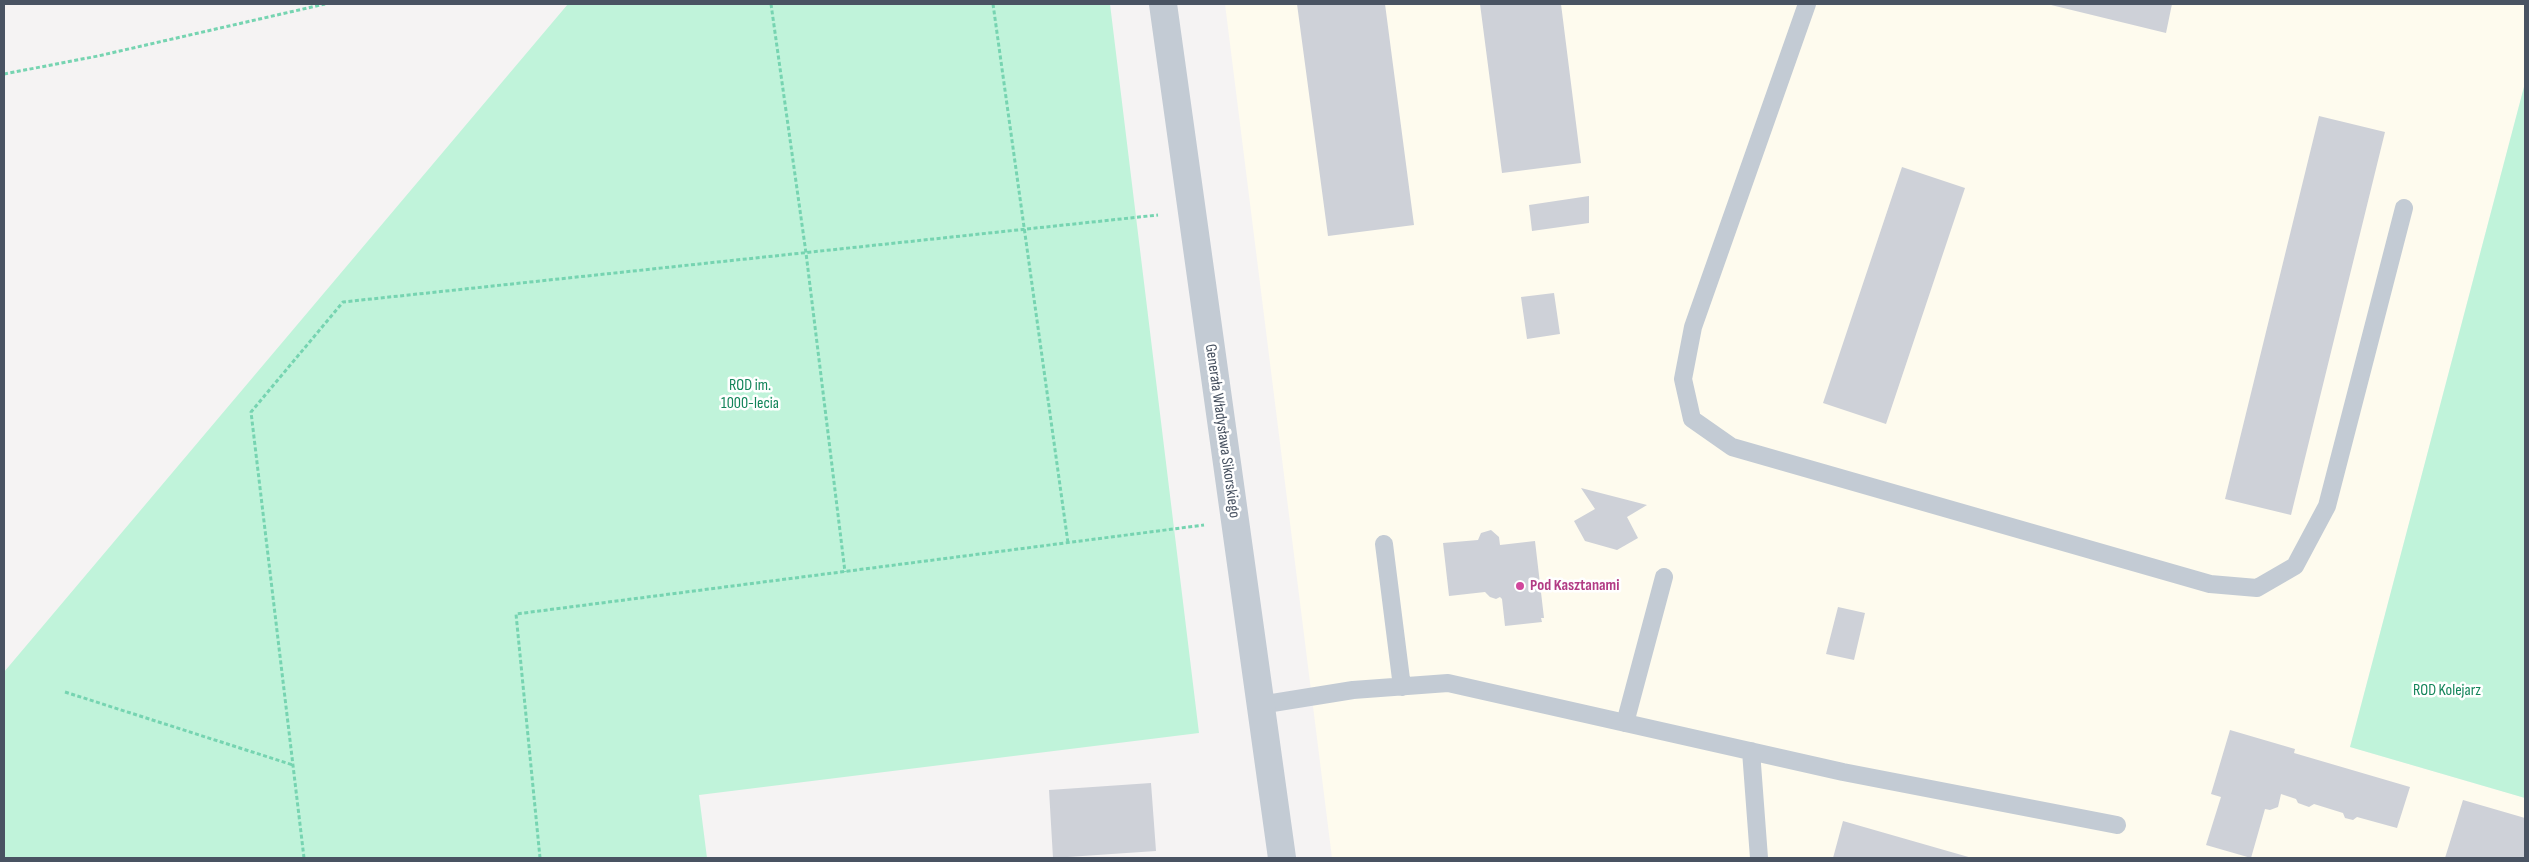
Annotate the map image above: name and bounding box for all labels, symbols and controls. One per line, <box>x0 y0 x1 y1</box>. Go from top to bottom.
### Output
street label: Generała Władysława Sikorskiego <box>1200 343 1244 519</box>
park label: ROD im. 1000-lecia <box>721 376 779 414</box>
place label: Pod Kasztanami <box>1530 576 1619 596</box>
marker: Pod Kasztanami <box>1514 580 1526 592</box>
park label: ROD Kolejarz <box>2413 681 2481 701</box>

